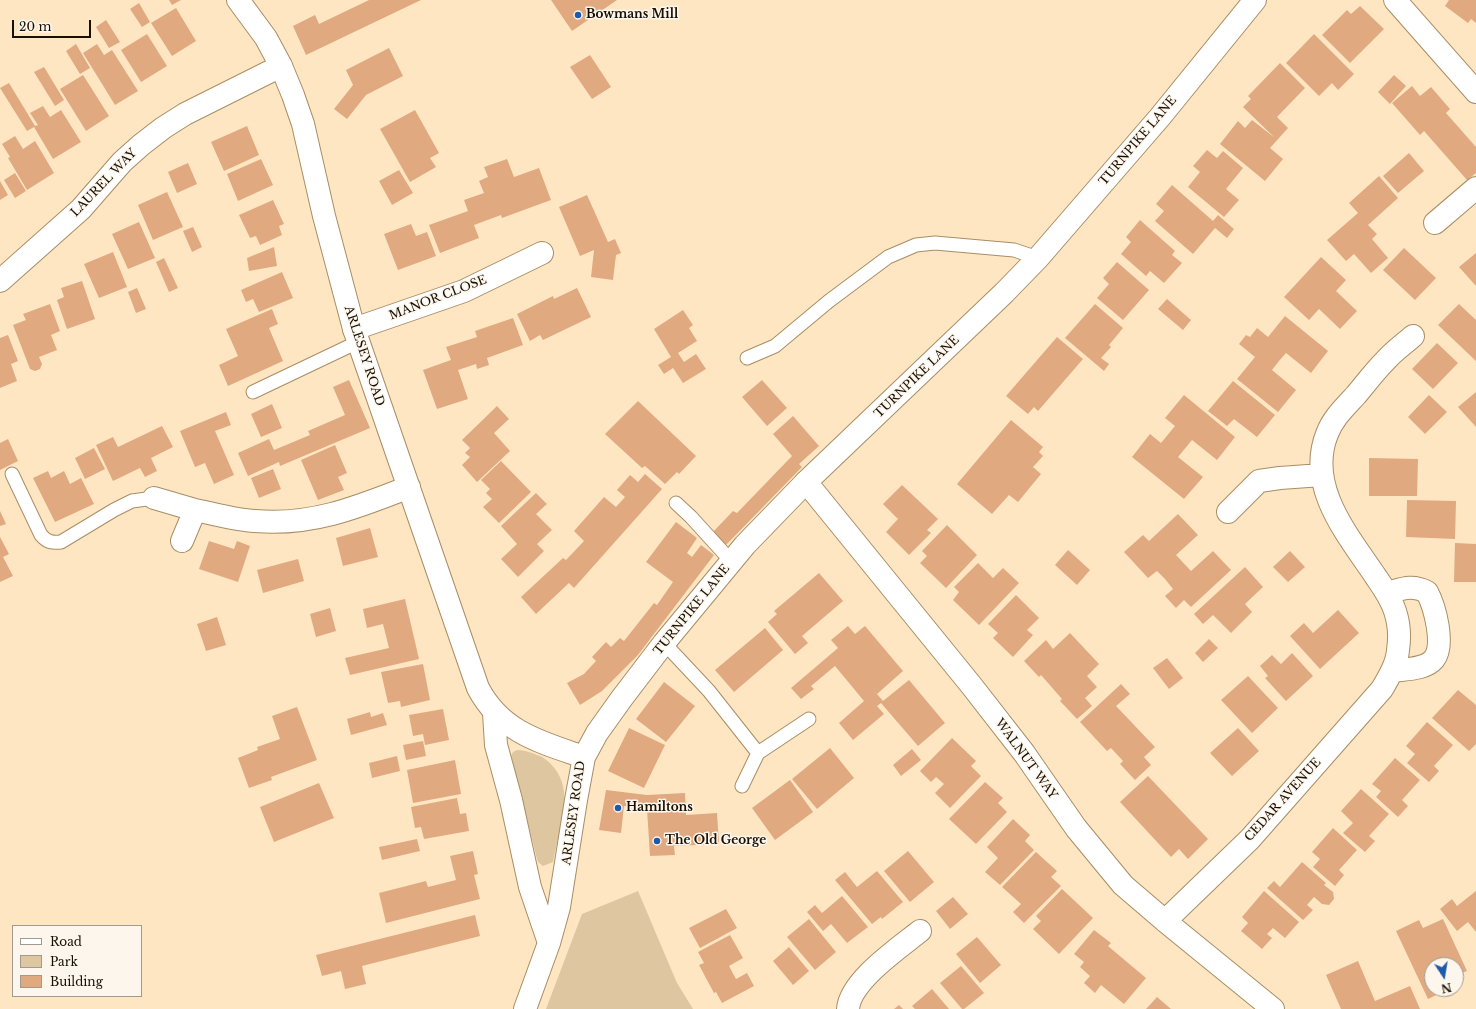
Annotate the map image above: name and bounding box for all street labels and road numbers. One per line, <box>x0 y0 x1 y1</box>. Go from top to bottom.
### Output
street label: TURNPIKE LANE <box>1096 93 1180 189</box>
street label: LAUREL WAY <box>68 146 140 220</box>
street label: MANOR CLOSE <box>387 273 489 323</box>
street label: ARLESEY ROAD <box>341 304 387 408</box>
street label: TURNPIKE LANE <box>872 333 962 421</box>
street label: TURNPIKE LANE <box>651 562 733 658</box>
street label: WALNUT WAY <box>992 716 1060 802</box>
street label: CEDAR AVENUE <box>1242 755 1324 845</box>
street label: ARLESEY ROAD <box>560 760 588 866</box>

